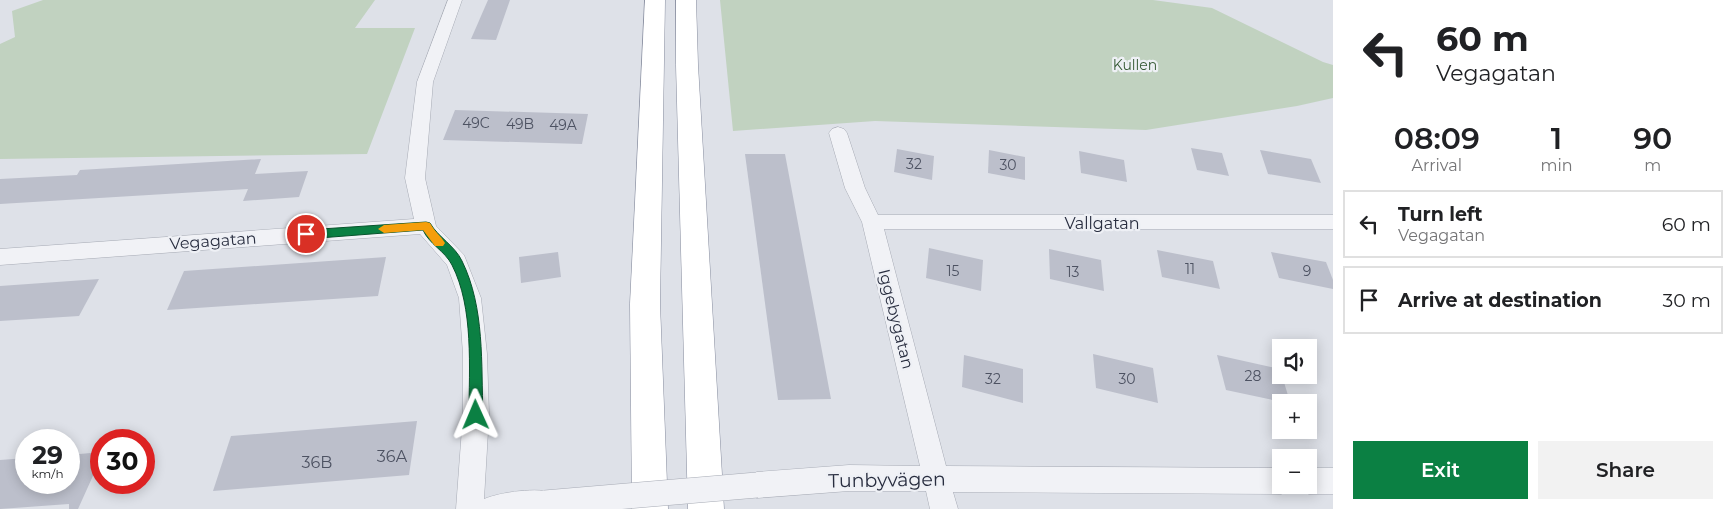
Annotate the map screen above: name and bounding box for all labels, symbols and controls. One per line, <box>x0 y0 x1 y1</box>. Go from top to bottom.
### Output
text: 60 m <box>1436 17 1529 60</box>
icon: left <box>1353 20 1418 85</box>
park label: Kullen <box>1113 56 1157 74</box>
text: Vegagatan <box>1436 60 1556 87</box>
house number: 49C <box>462 114 490 132</box>
house number: 49B <box>506 115 534 133</box>
house number: 49A <box>549 116 578 134</box>
text: 08:09 <box>1394 120 1480 157</box>
text: 1 <box>1551 120 1562 157</box>
text: 90 <box>1633 120 1672 157</box>
house number: 32 <box>906 155 922 173</box>
house number: 30 <box>999 156 1017 174</box>
text: Arrival <box>1412 156 1462 175</box>
text: min <box>1540 156 1573 175</box>
text: m <box>1644 156 1661 175</box>
text: Turn left <box>1398 203 1483 226</box>
icon: left <box>1355 210 1383 238</box>
pin <box>285 213 327 255</box>
text: 60 m <box>1662 213 1711 236</box>
street label: Vallgatan <box>1064 214 1140 233</box>
icon: arrive <box>292 220 320 248</box>
text: Vegagatan <box>1398 226 1485 245</box>
street label: Vegagatan <box>169 228 257 254</box>
house number: 11 <box>1185 260 1195 278</box>
house number: 15 <box>947 262 960 280</box>
house number: 9 <box>1303 262 1311 280</box>
house number: 13 <box>1067 263 1080 281</box>
street label: Iggebygatan <box>874 267 918 371</box>
icon: arrive <box>1355 286 1383 314</box>
text: Arrive at destination <box>1398 289 1602 312</box>
text: 30 m <box>1663 289 1711 312</box>
map controls <box>1272 339 1317 494</box>
button: sound <box>1272 339 1317 384</box>
house number: 28 <box>1245 367 1262 385</box>
house number: 32 <box>985 370 1001 388</box>
house number: 30 <box>1118 370 1136 388</box>
position arrow <box>449 388 501 440</box>
button: + <box>1272 394 1317 439</box>
speed limit sign: 30 <box>90 429 155 494</box>
text: 29 <box>32 440 63 470</box>
button: Exit <box>1353 441 1528 499</box>
button: Share <box>1538 441 1713 499</box>
house number: 36A <box>377 447 408 466</box>
button: − <box>1272 449 1317 494</box>
house number: 36B <box>302 453 332 472</box>
text: km/h <box>31 466 64 481</box>
street label: Tunbyvägen <box>828 467 946 493</box>

